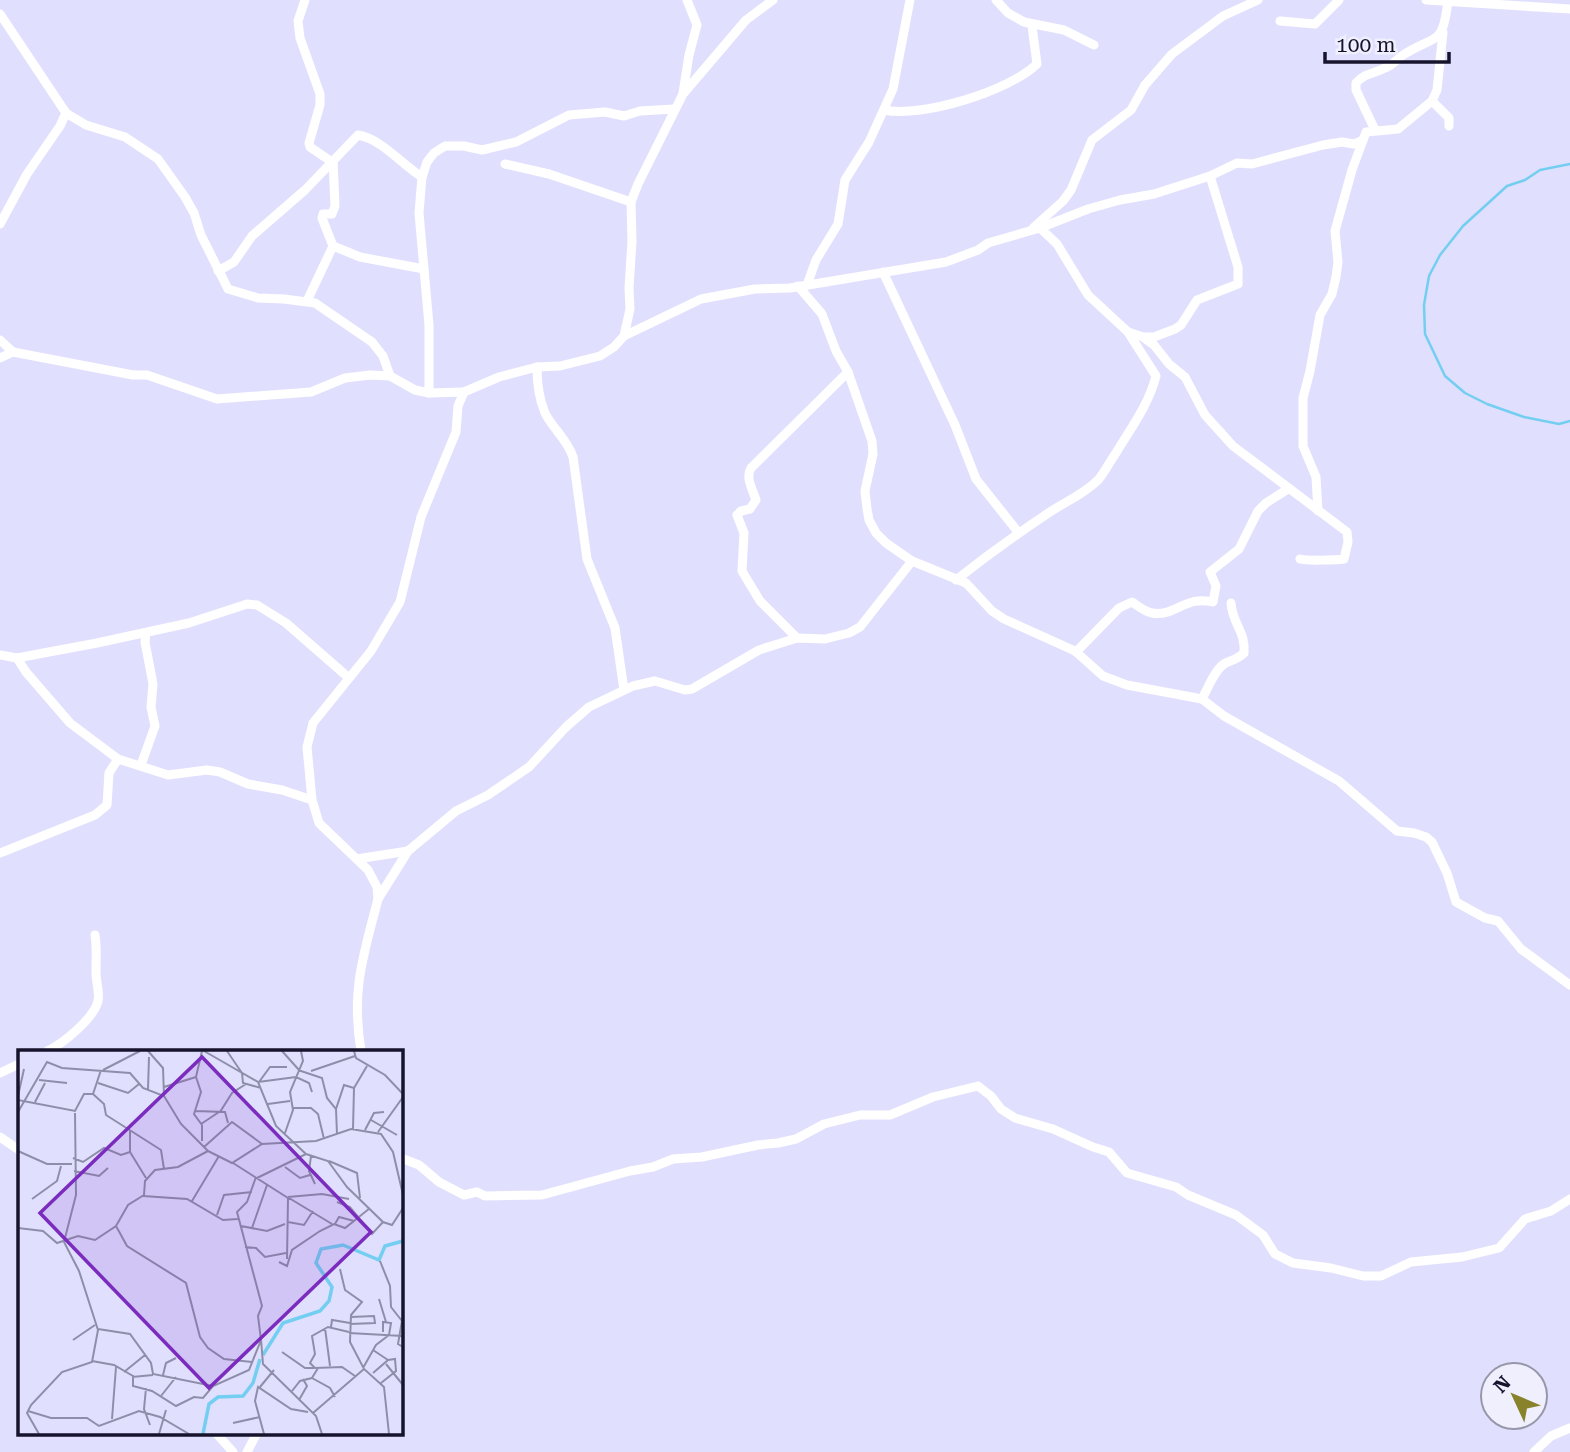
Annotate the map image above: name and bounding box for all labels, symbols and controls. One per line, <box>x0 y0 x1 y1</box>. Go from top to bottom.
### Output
scale bar <box>1325 21 1449 65</box>
text: 100 m <box>1336 33 1396 57</box>
inset map <box>18 1050 402 1434</box>
north arrow <box>1479 1361 1549 1431</box>
text: N <box>1489 1371 1516 1398</box>

